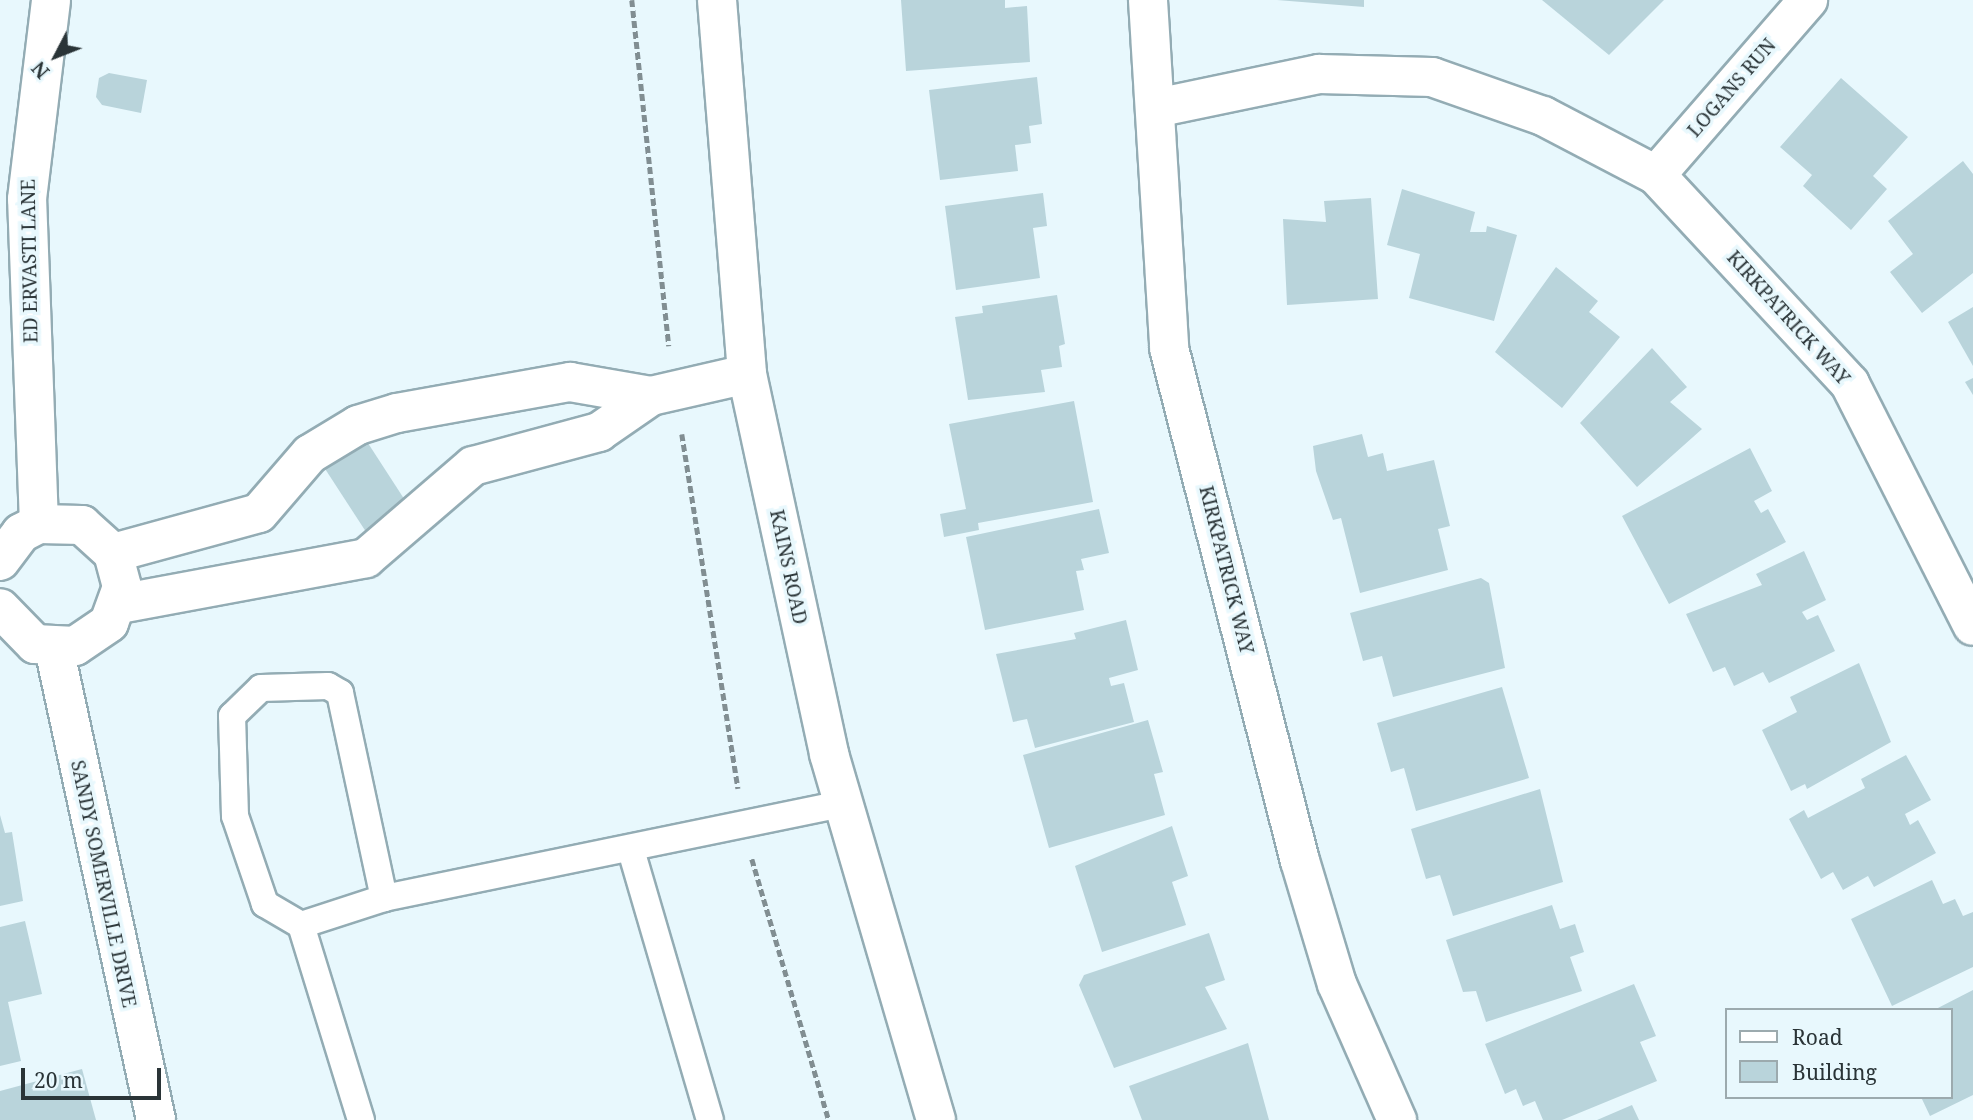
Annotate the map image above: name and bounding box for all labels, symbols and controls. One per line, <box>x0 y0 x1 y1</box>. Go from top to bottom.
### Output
north arrow <box>21 21 91 91</box>
street label: LOGANS RUN <box>1683 34 1781 142</box>
text: N <box>26 56 55 84</box>
street label: ED ERVASTI LANE <box>17 179 43 343</box>
street label: KIRKPATRICK WAY <box>1722 246 1854 390</box>
street label: KIRKPATRICK WAY <box>1194 484 1258 656</box>
street label: KAINS ROAD <box>765 508 811 626</box>
street label: SANDY SOMERVILLE DRIVE <box>66 758 140 1010</box>
legend <box>1724 1008 1952 1099</box>
text: Road <box>1792 1023 1843 1051</box>
scale bar <box>24 1054 164 1098</box>
text: Building <box>1792 1058 1877 1086</box>
text: 20 m <box>34 1066 83 1094</box>

